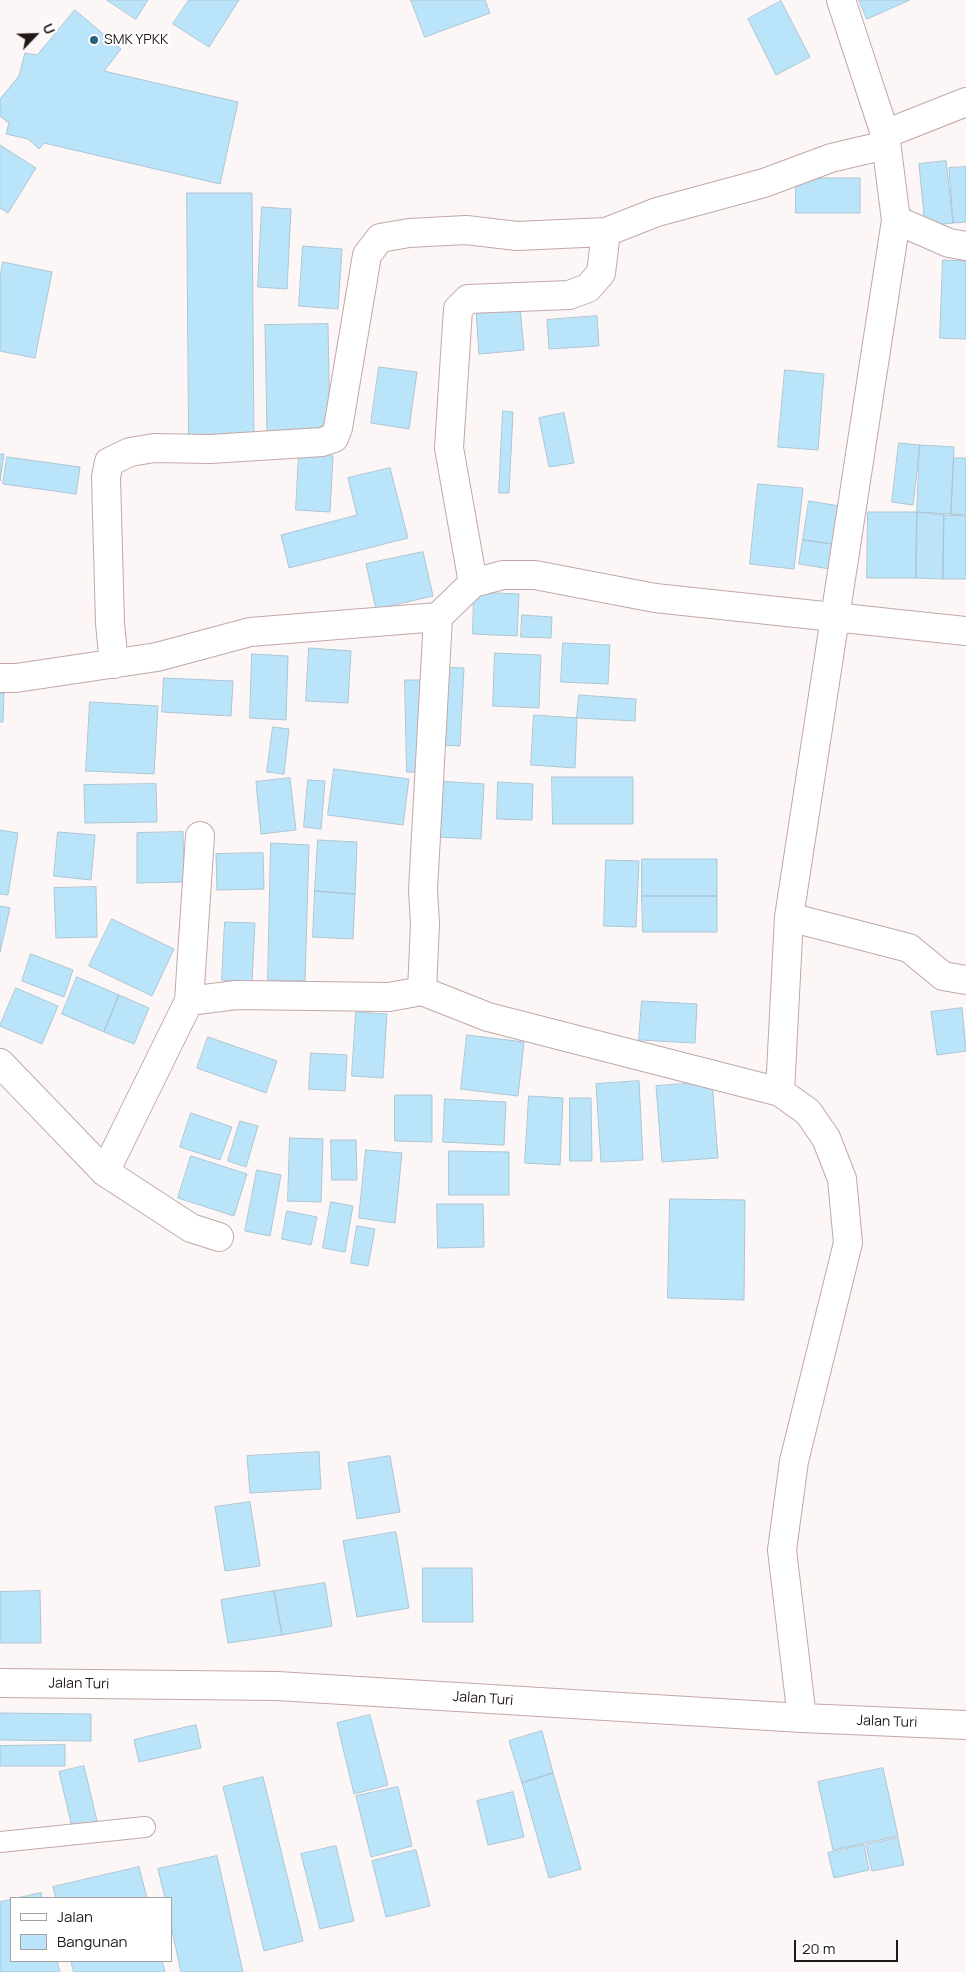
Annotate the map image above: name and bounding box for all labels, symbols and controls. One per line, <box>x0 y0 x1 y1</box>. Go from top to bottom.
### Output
north arrow <box>10 10 60 60</box>
text: U <box>38 20 60 37</box>
place label: SMK YPKK <box>104 32 168 48</box>
marker: SMK YPKK <box>88 34 100 46</box>
street label: Jalan Turi <box>49 1675 109 1693</box>
street label: Jalan Turi <box>452 1689 514 1709</box>
street label: Jalan Turi <box>856 1713 918 1731</box>
legend <box>10 1897 172 1962</box>
text: Jalan <box>57 1906 93 1927</box>
scale bar <box>796 1930 900 1962</box>
text: Bangunan <box>57 1931 127 1952</box>
text: 20 m <box>802 1938 835 1959</box>

